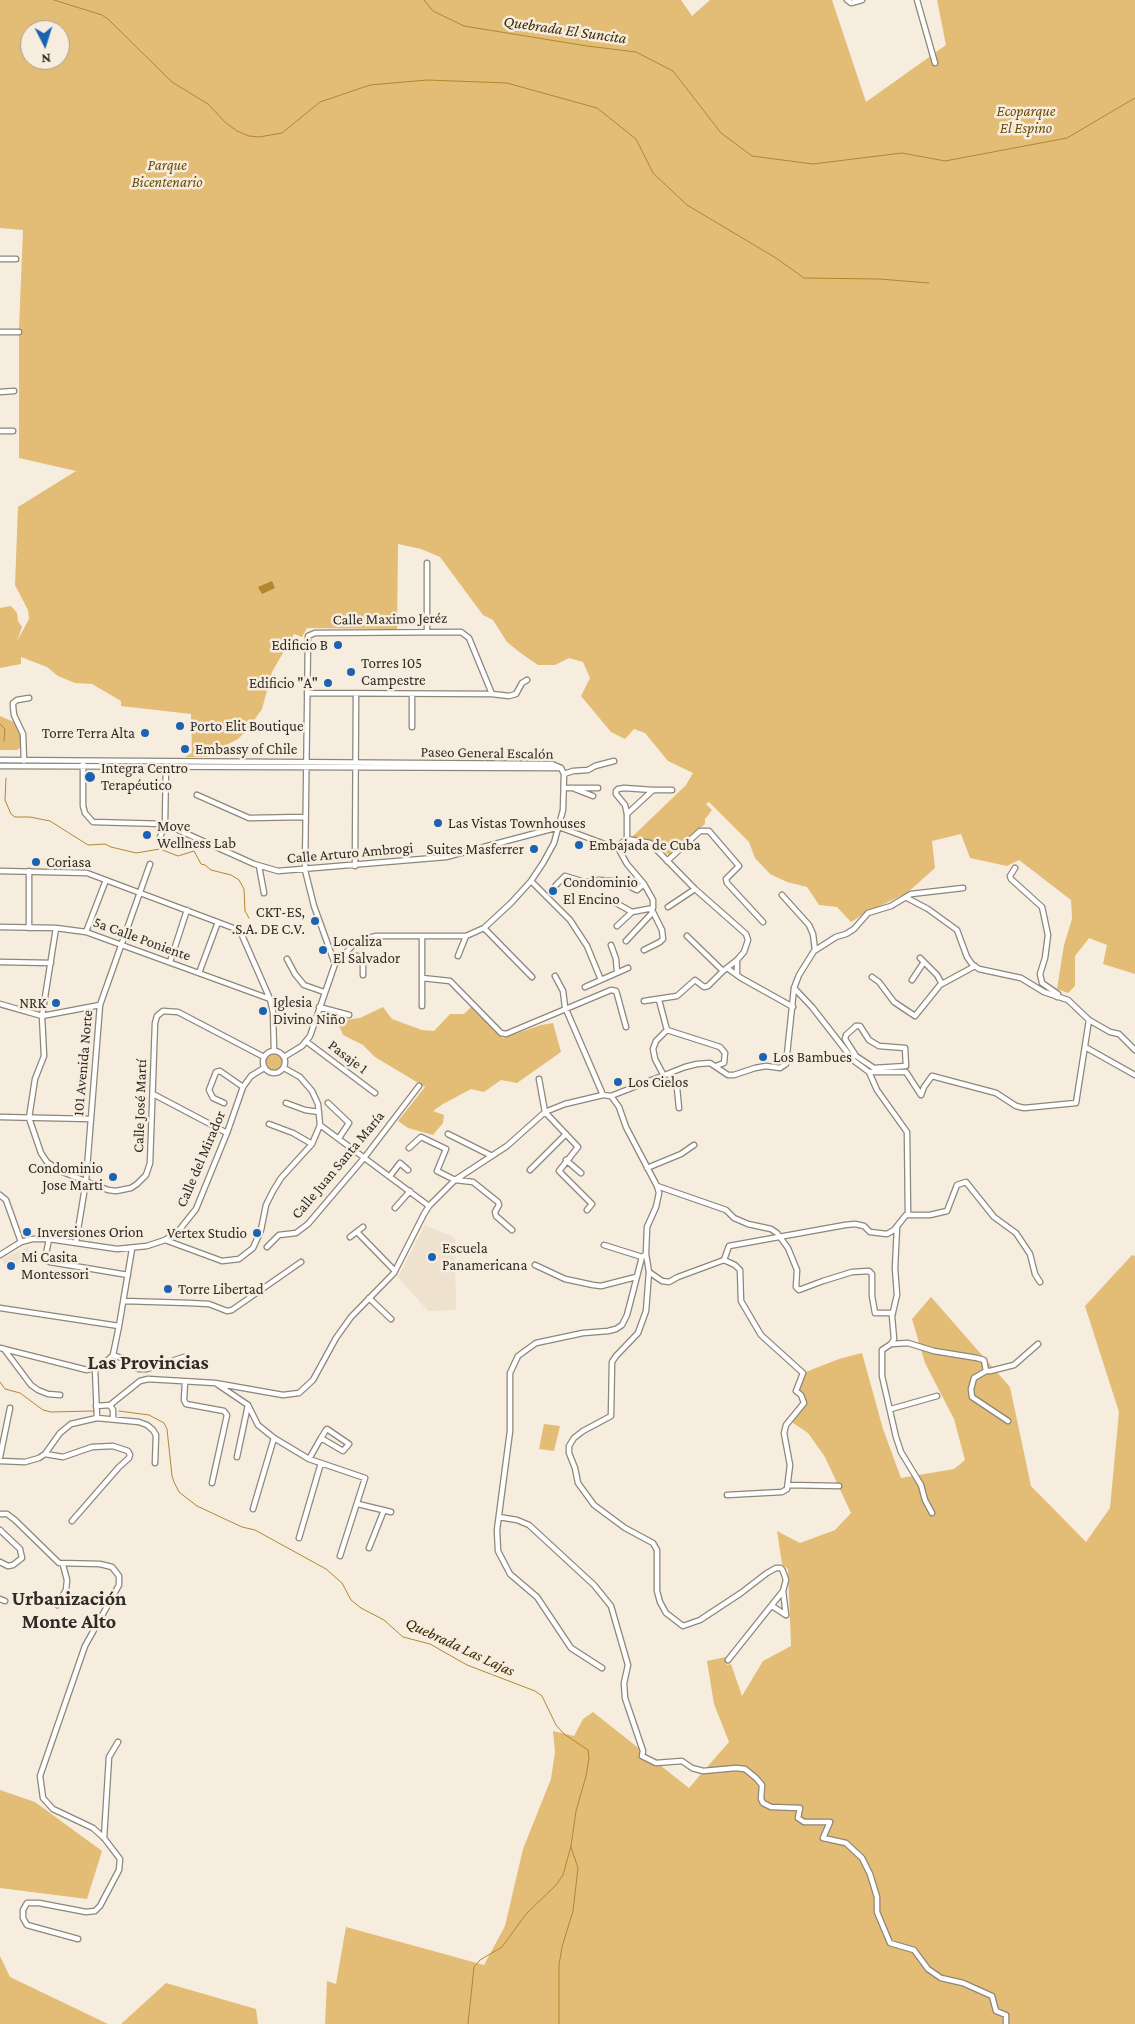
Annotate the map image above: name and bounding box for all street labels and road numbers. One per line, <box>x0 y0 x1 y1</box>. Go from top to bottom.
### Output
street label: Calle Maximo Jeréz <box>333 609 447 629</box>
street label: Paseo General Escalón <box>420 743 554 763</box>
street label: Calle Arturo Ambrogi <box>286 839 414 867</box>
street label: 5a Calle Poniente <box>91 913 193 965</box>
street label: 101 Avenida Norte <box>69 1009 97 1117</box>
street label: Pasaje 1 <box>325 1036 371 1078</box>
street label: Calle José Martí <box>129 1059 151 1153</box>
street label: Calle Juan Santa María <box>288 1107 388 1223</box>
street label: Calle del Mirador <box>173 1108 229 1210</box>

